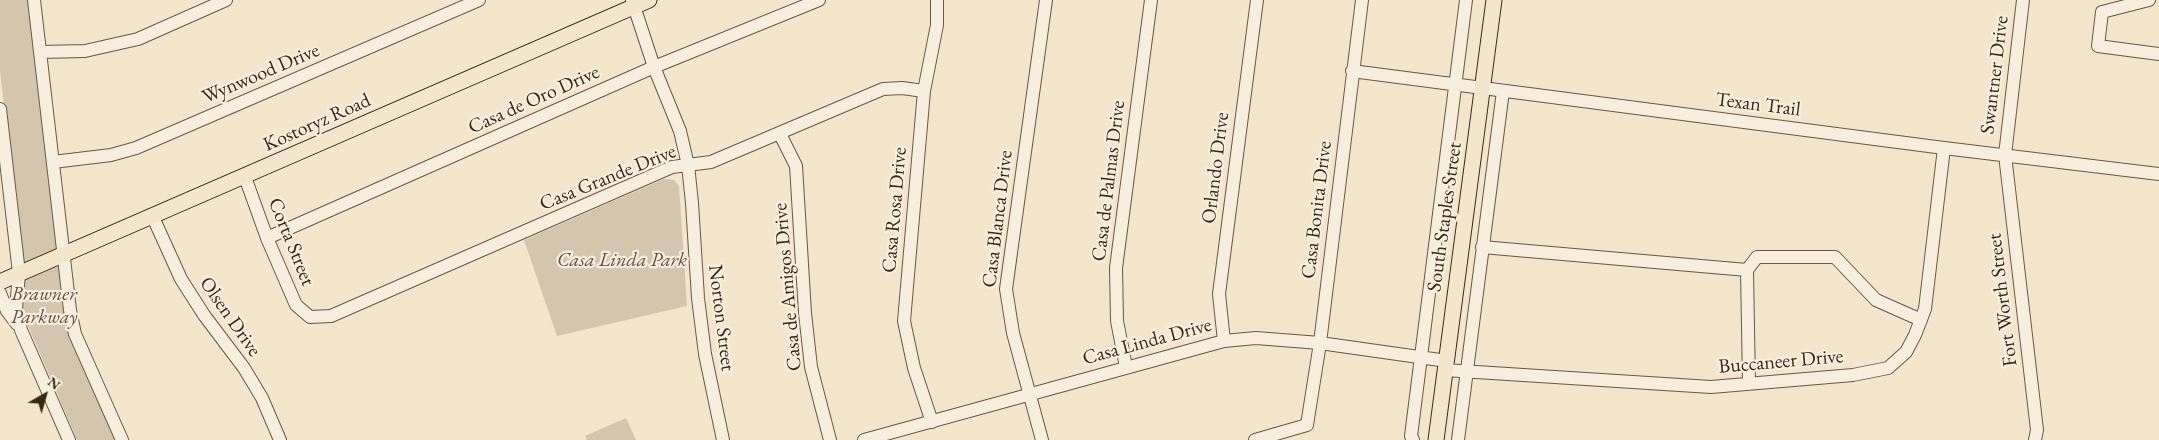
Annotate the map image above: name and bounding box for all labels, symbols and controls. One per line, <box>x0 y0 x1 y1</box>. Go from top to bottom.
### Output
street label: Swantner Drive <box>1976 14 2014 136</box>
street label: Wynwood Drive <box>199 39 323 109</box>
street label: Casa de Oro Drive <box>465 60 603 140</box>
street label: Texan Trail <box>1714 88 1802 122</box>
street label: Kostoryz Road <box>260 89 374 157</box>
street label: Casa de Palmas Drive <box>1087 99 1131 263</box>
street label: Orlando Drive <box>1197 111 1235 225</box>
street label: Casa Grande Drive <box>536 140 680 216</box>
street label: Casa Bonita Drive <box>1297 140 1337 280</box>
street label: South Staples Street <box>1423 141 1467 293</box>
street label: Casa Rosa Drive <box>878 146 912 274</box>
street label: Casa Blanca Drive <box>978 149 1018 289</box>
street label: Corta Street <box>262 194 320 290</box>
street label: Casa de Amigos Drive <box>769 202 807 372</box>
street label: Fort Worth Street <box>1983 232 2023 368</box>
park label: Casa Linda Park <box>557 249 687 273</box>
street label: Norton Street <box>703 263 739 373</box>
street label: Olsen Drive <box>194 273 266 361</box>
park label: Brawner Parkway <box>11 283 77 330</box>
street label: Casa Linda Drive <box>1080 313 1214 371</box>
street label: Buccaneer Drive <box>1718 345 1844 379</box>
north arrow <box>20 370 70 420</box>
text: N <box>44 373 64 394</box>

